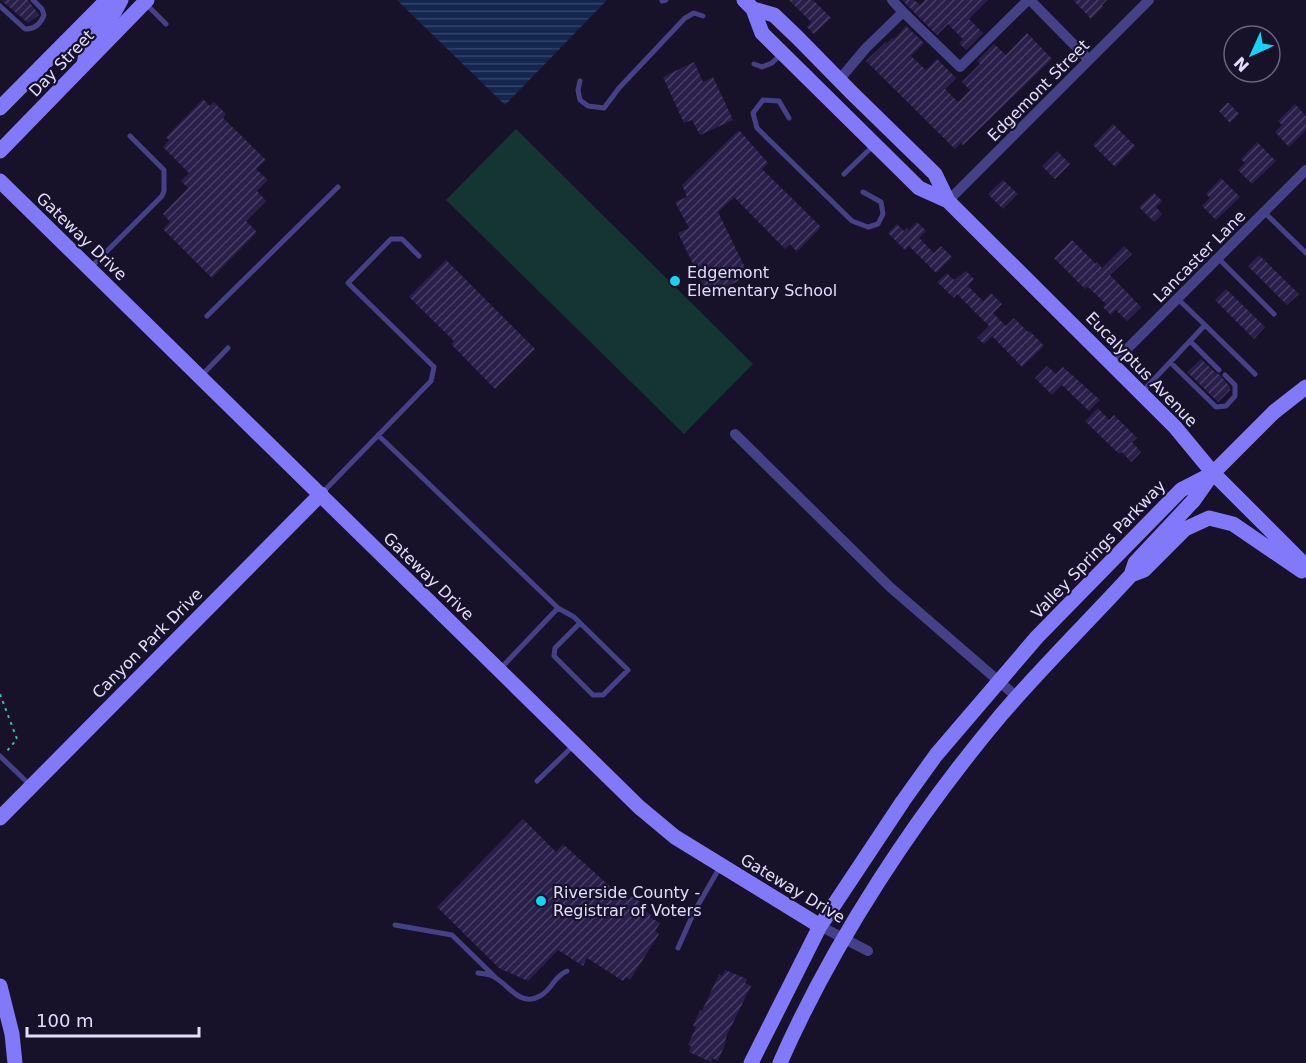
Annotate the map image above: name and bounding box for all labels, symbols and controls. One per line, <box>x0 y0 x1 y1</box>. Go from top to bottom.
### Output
north arrow <box>1222 24 1282 84</box>
street label: Day Street <box>25 26 98 101</box>
street label: Edgemont Street <box>984 36 1093 145</box>
text: N <box>1230 53 1253 76</box>
street label: Gateway Drive <box>32 188 131 284</box>
street label: Lancaster Lane <box>1149 206 1249 306</box>
place label: Edgemont Elementary School <box>687 263 837 300</box>
marker: Edgemont Elementary School <box>668 274 682 288</box>
street label: Eucalyptus Avenue <box>1082 308 1201 431</box>
street label: Valley Springs Parkway <box>1027 476 1169 622</box>
street label: Gateway Drive <box>379 528 478 624</box>
street label: Canyon Park Drive <box>88 584 206 702</box>
street label: Gateway Drive <box>737 850 848 927</box>
place label: Riverside County - Registrar of Voters <box>553 883 702 920</box>
marker: Riverside County - Registrar of Voters <box>534 894 548 908</box>
scale bar <box>27 1000 200 1038</box>
text: 100 m <box>36 1010 94 1031</box>

